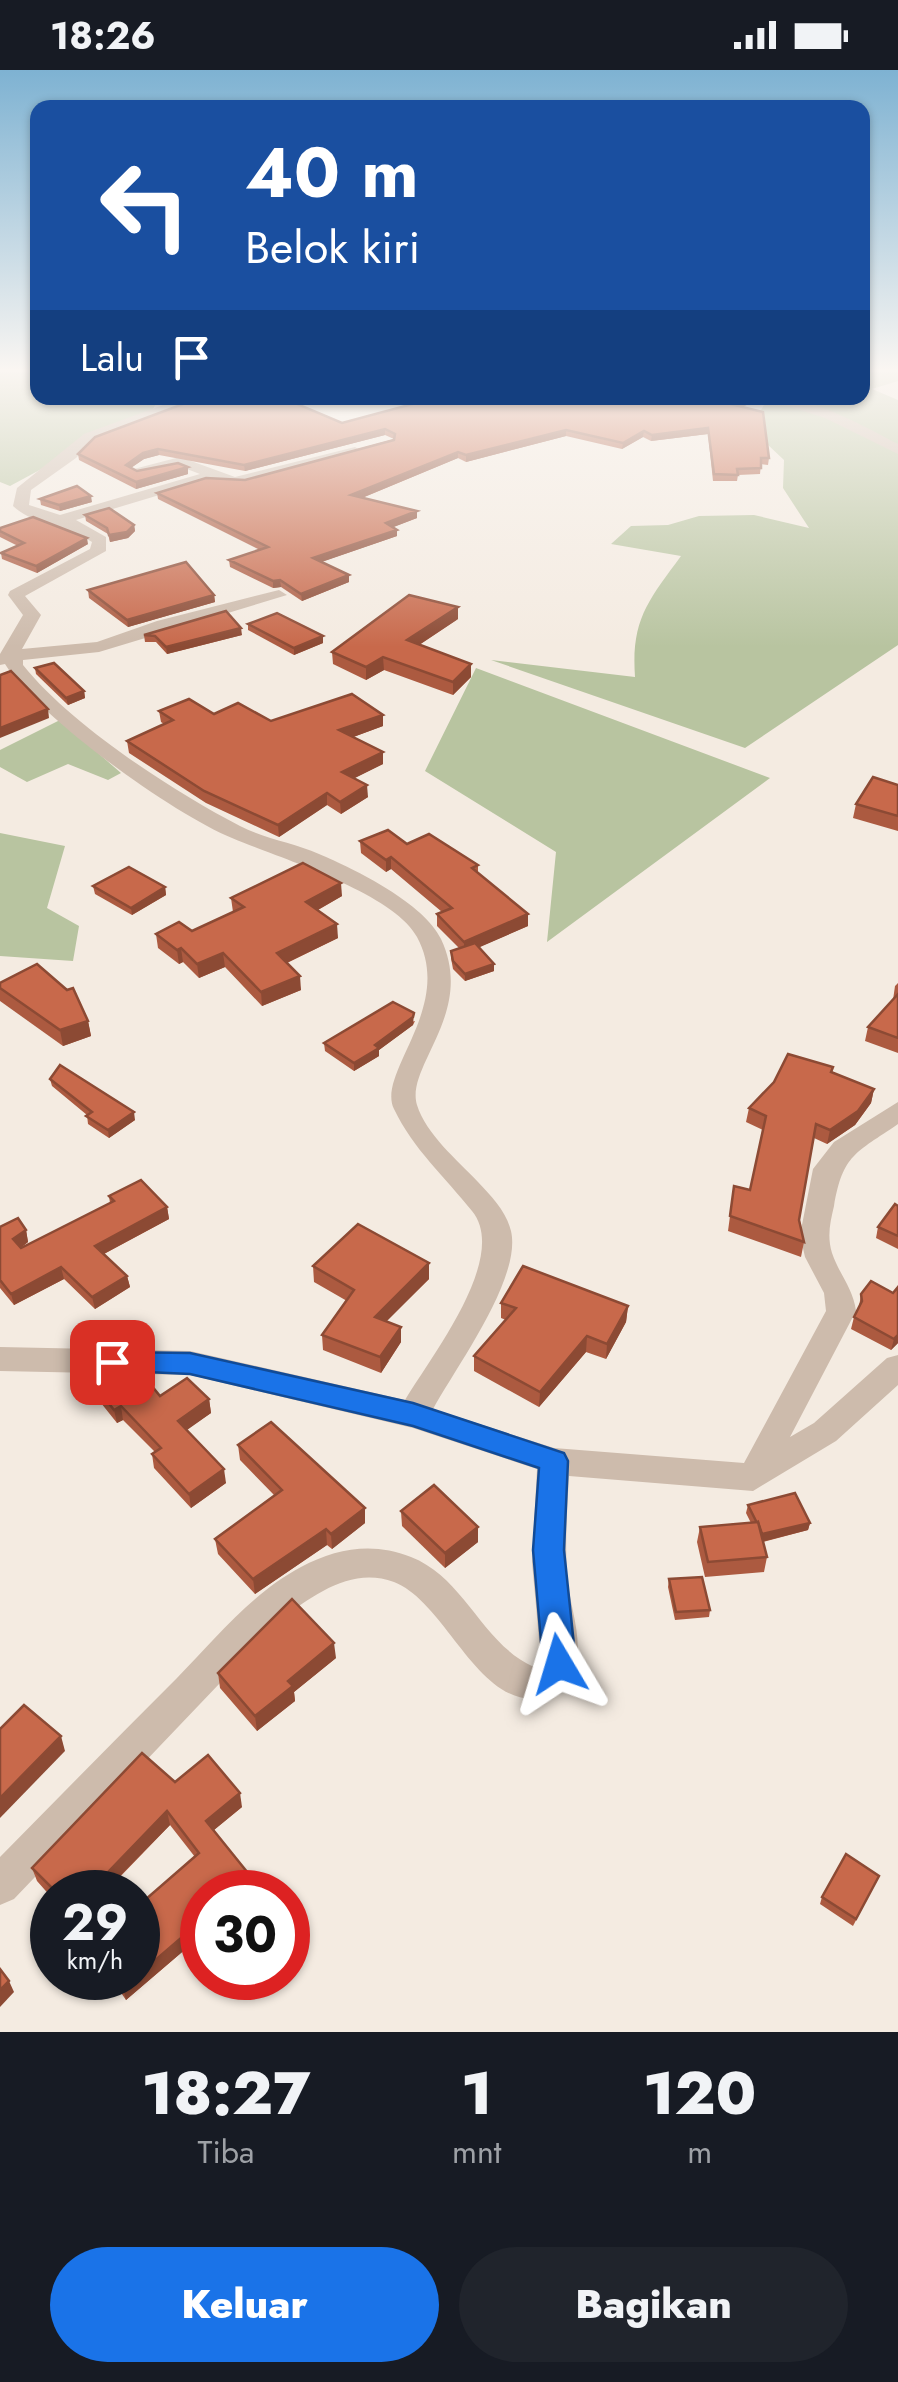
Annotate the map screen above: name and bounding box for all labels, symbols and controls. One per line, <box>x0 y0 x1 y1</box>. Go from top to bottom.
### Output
text: 18:26 <box>50 8 156 63</box>
text: 40 m <box>245 122 419 223</box>
icon: left <box>80 140 210 270</box>
text: Belok kiri <box>245 215 420 280</box>
text: Lalu <box>80 330 144 385</box>
icon: arrive <box>164 330 219 385</box>
pin <box>70 1320 155 1405</box>
icon: arrive <box>85 1335 140 1390</box>
position arrow <box>507 1612 611 1716</box>
speed limit sign: 30 <box>180 1870 310 2000</box>
text: 29 <box>62 1886 128 1959</box>
text: km/h <box>67 1942 123 1978</box>
text: 18:27 <box>142 2050 310 2137</box>
text: 1 <box>461 2050 493 2137</box>
text: 120 <box>643 2050 756 2137</box>
text: Tiba <box>198 2129 254 2175</box>
text: mnt <box>452 2129 501 2175</box>
text: m <box>687 2129 712 2175</box>
button: Keluar <box>50 2247 439 2362</box>
button: Bagikan <box>459 2247 848 2362</box>

